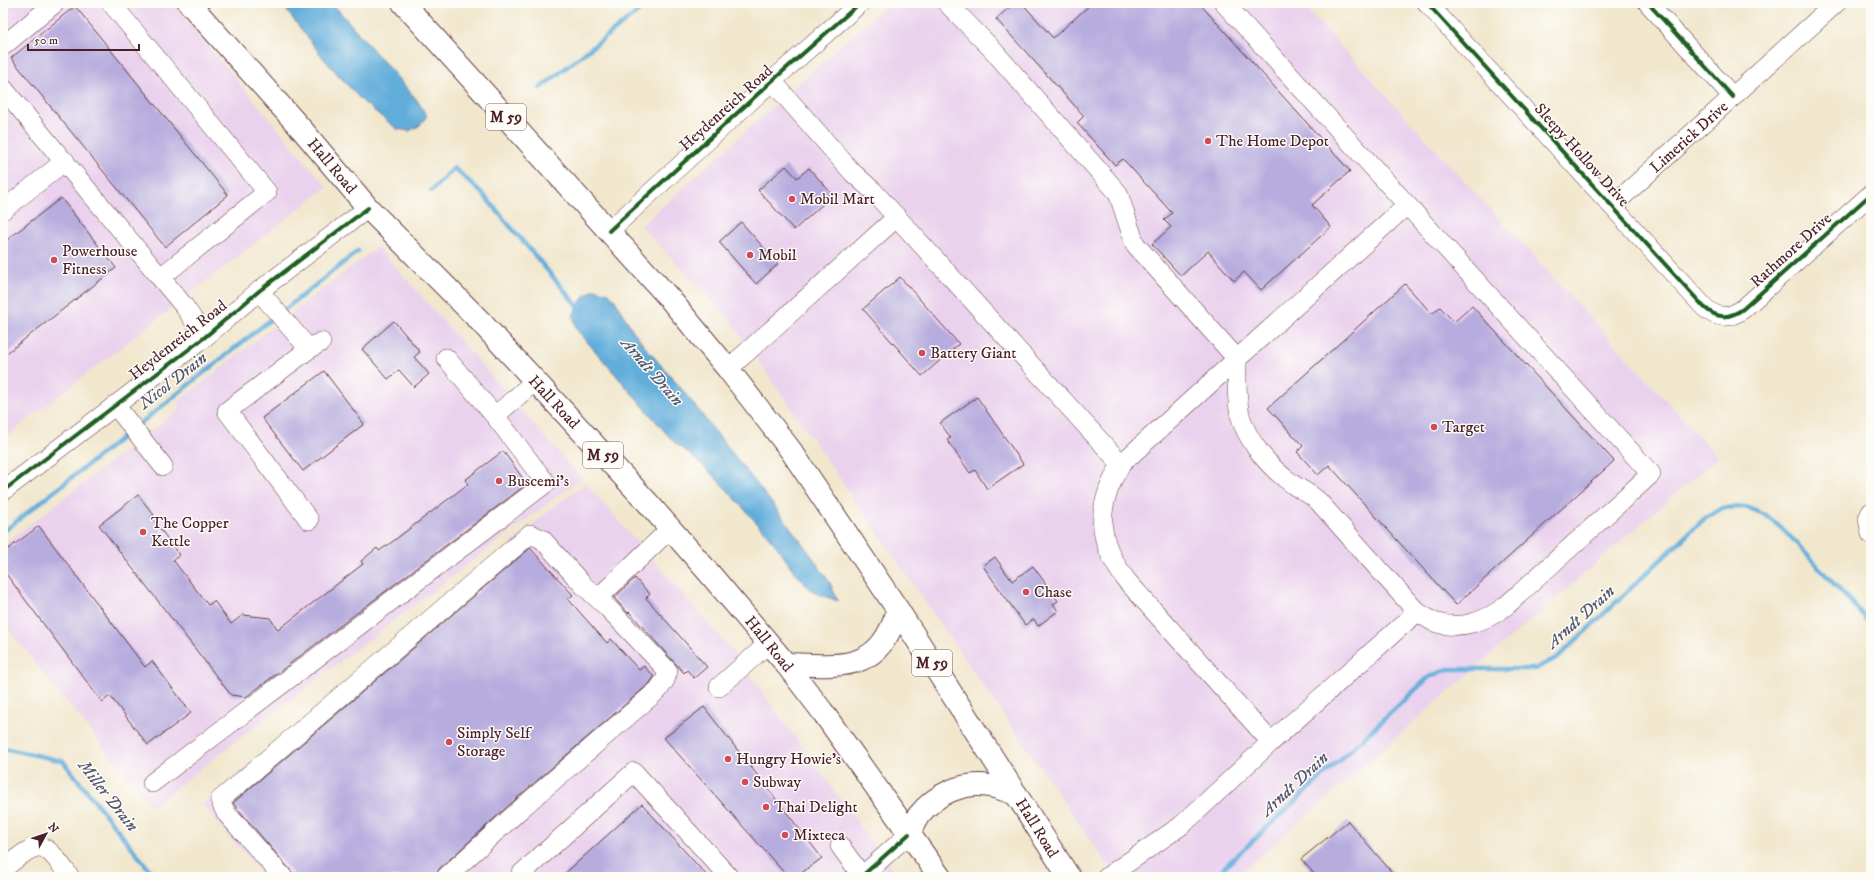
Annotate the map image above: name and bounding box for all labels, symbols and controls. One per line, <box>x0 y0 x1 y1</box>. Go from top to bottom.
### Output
scale bar <box>28 26 139 52</box>
text: 50 m <box>34 33 58 48</box>
street label: Heydenreich Road <box>675 61 777 155</box>
street label: Limerick Drive <box>1646 96 1732 177</box>
street label: Sleepy Hollow Drive <box>1530 99 1634 211</box>
road number: M 59 <box>486 104 526 130</box>
place label: The Home Depot <box>1216 131 1329 151</box>
street label: Hall Road <box>303 134 361 198</box>
marker: The Home Depot <box>1203 136 1213 146</box>
place label: Mobil Mart <box>800 189 875 209</box>
marker: Mobil Mart <box>787 194 797 204</box>
street label: Rathmore Drive <box>1746 208 1836 292</box>
place label: Powerhouse Fitness <box>62 241 138 279</box>
place label: Mobil <box>758 245 797 265</box>
marker: Mobil <box>745 250 755 260</box>
marker: Powerhouse Fitness <box>49 255 59 265</box>
street label: Heydenreich Road <box>125 296 231 384</box>
water label: Arndt Drain <box>615 331 688 411</box>
place label: Battery Giant <box>930 343 1016 363</box>
water label: Nicol Drain <box>134 347 212 415</box>
marker: Battery Giant <box>917 348 927 358</box>
street label: Hall Road <box>524 371 584 433</box>
place label: Target <box>1442 417 1485 437</box>
marker: Target <box>1429 422 1439 432</box>
road number: M 59 <box>583 442 623 468</box>
place label: Buscemi's <box>507 471 569 491</box>
marker: Buscemi's <box>494 476 504 486</box>
place label: The Copper Kettle <box>151 513 229 551</box>
marker: The Copper Kettle <box>138 527 148 537</box>
water label: Arndt Drain <box>1541 580 1620 655</box>
place label: Chase <box>1034 582 1072 602</box>
marker: Chase <box>1021 587 1031 597</box>
street label: Hall Road <box>740 612 798 676</box>
road number: M 59 <box>912 650 952 676</box>
place label: Simply Self Storage <box>457 723 533 761</box>
marker: Simply Self Storage <box>444 737 454 747</box>
water label: Arndt Drain <box>1255 747 1334 822</box>
place label: Hungry Howie's <box>736 749 841 769</box>
marker: Hungry Howie's <box>723 754 733 764</box>
water label: Miller Drain <box>72 755 143 837</box>
place label: Subway <box>753 772 802 792</box>
marker: Subway <box>740 777 750 787</box>
street label: Hall Road <box>1011 795 1063 861</box>
place label: Thai Delight <box>774 797 858 817</box>
marker: Thai Delight <box>761 802 771 812</box>
north arrow <box>26 814 66 854</box>
text: N <box>45 820 61 836</box>
place label: Mixteca <box>793 825 845 845</box>
marker: Mixteca <box>780 830 790 840</box>

